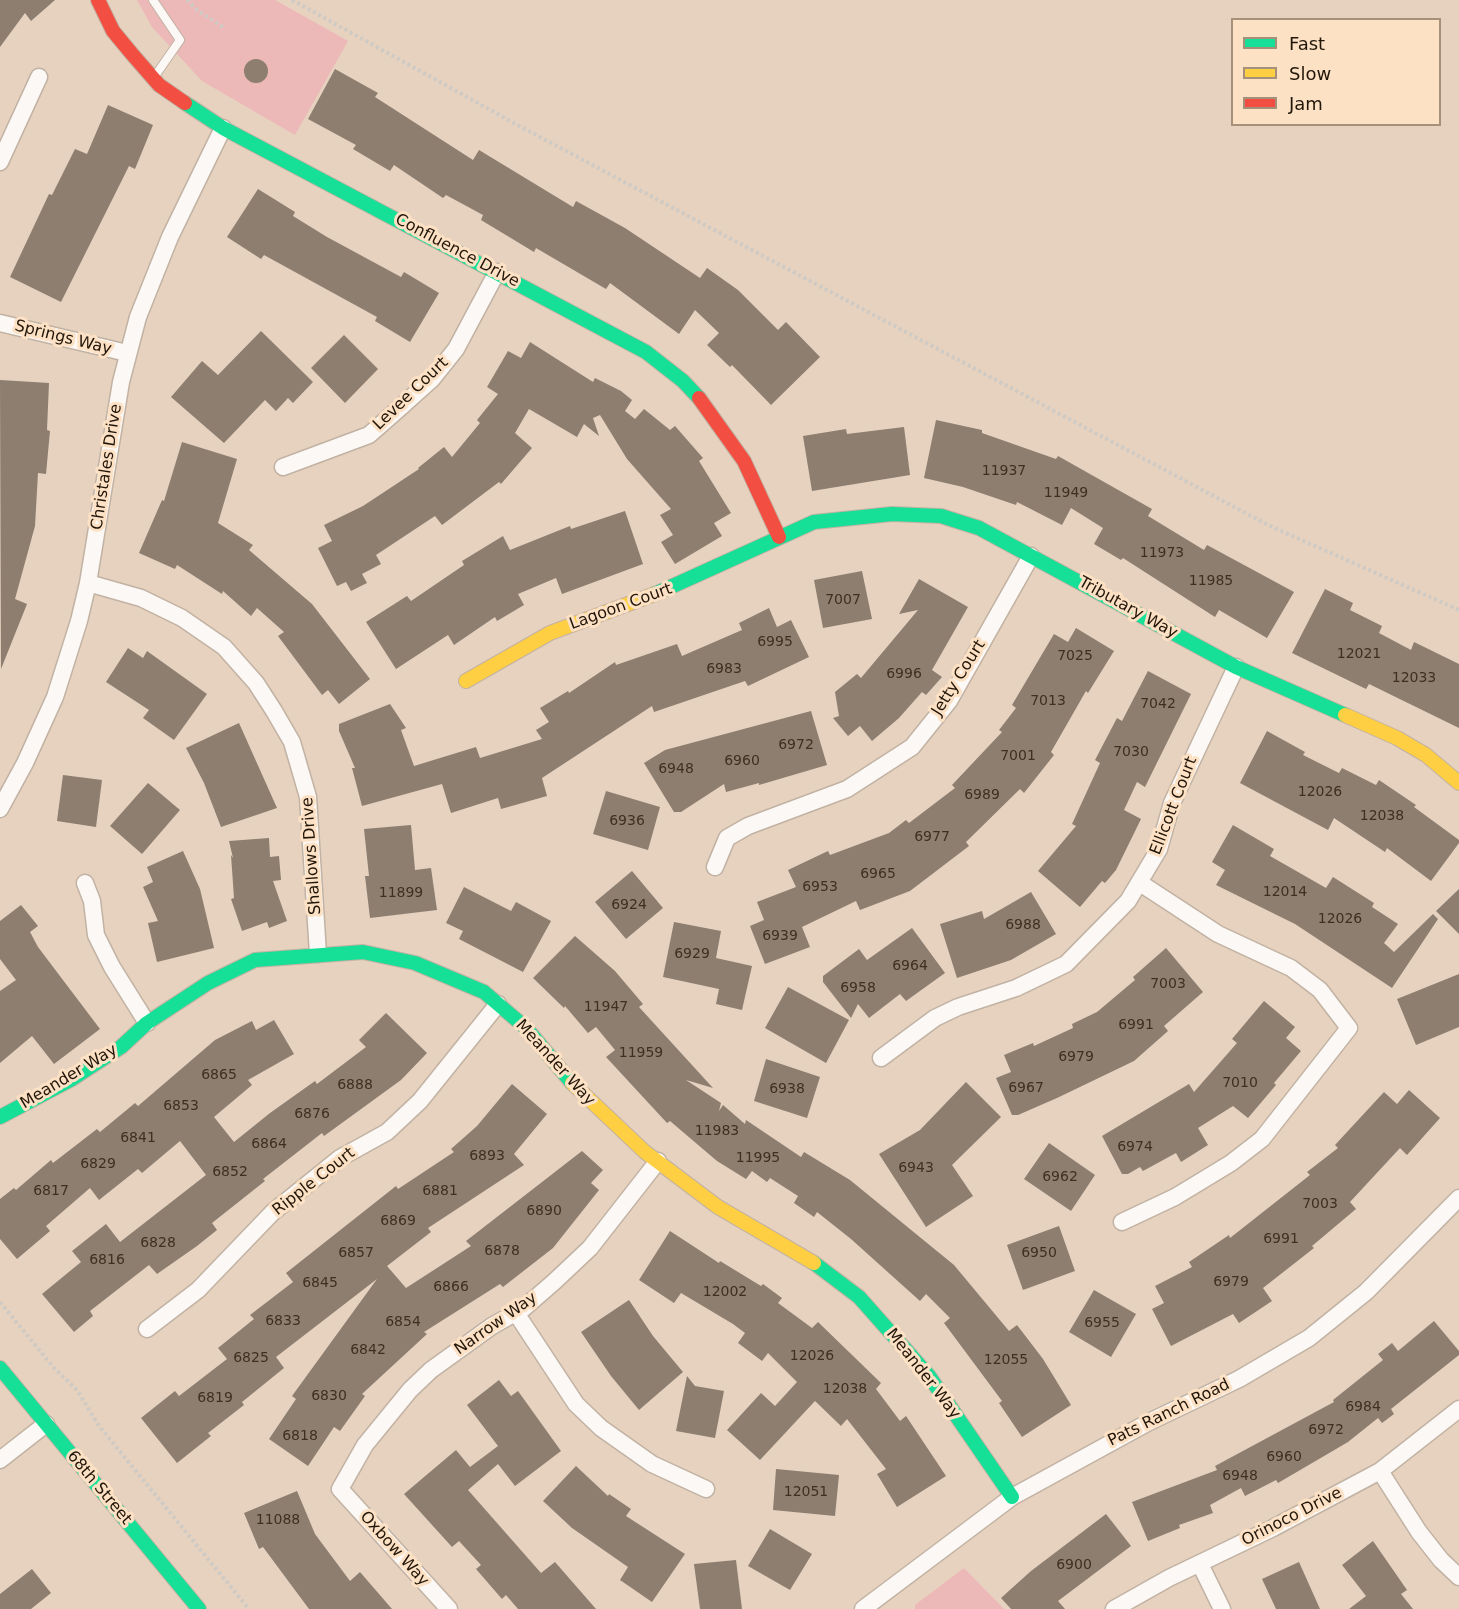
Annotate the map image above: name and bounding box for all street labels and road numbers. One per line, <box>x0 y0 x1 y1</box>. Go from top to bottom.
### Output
street label: Confluence Drive <box>392 210 522 292</box>
street label: Springs Way <box>13 317 113 359</box>
street label: Levee Court <box>370 354 452 434</box>
street label: Christales Drive <box>88 403 126 531</box>
street label: Tributary Way <box>1075 573 1181 643</box>
street label: Lagoon Court <box>567 580 675 634</box>
street label: Jetty Court <box>928 637 990 719</box>
street label: Ellicott Court <box>1146 754 1202 858</box>
street label: Shallows Drive <box>298 797 326 915</box>
street label: Meander Way <box>511 1016 599 1110</box>
street label: Meander Way <box>17 1041 121 1113</box>
street label: Ripple Court <box>269 1144 359 1220</box>
street label: Narrow Way <box>451 1289 541 1359</box>
street label: Meander Way <box>882 1325 964 1423</box>
street label: Pats Ranch Road <box>1105 1375 1233 1451</box>
street label: 68th Street <box>63 1447 135 1529</box>
street label: Orinoco Drive <box>1239 1484 1345 1550</box>
street label: Oxbow Way <box>355 1508 433 1590</box>

